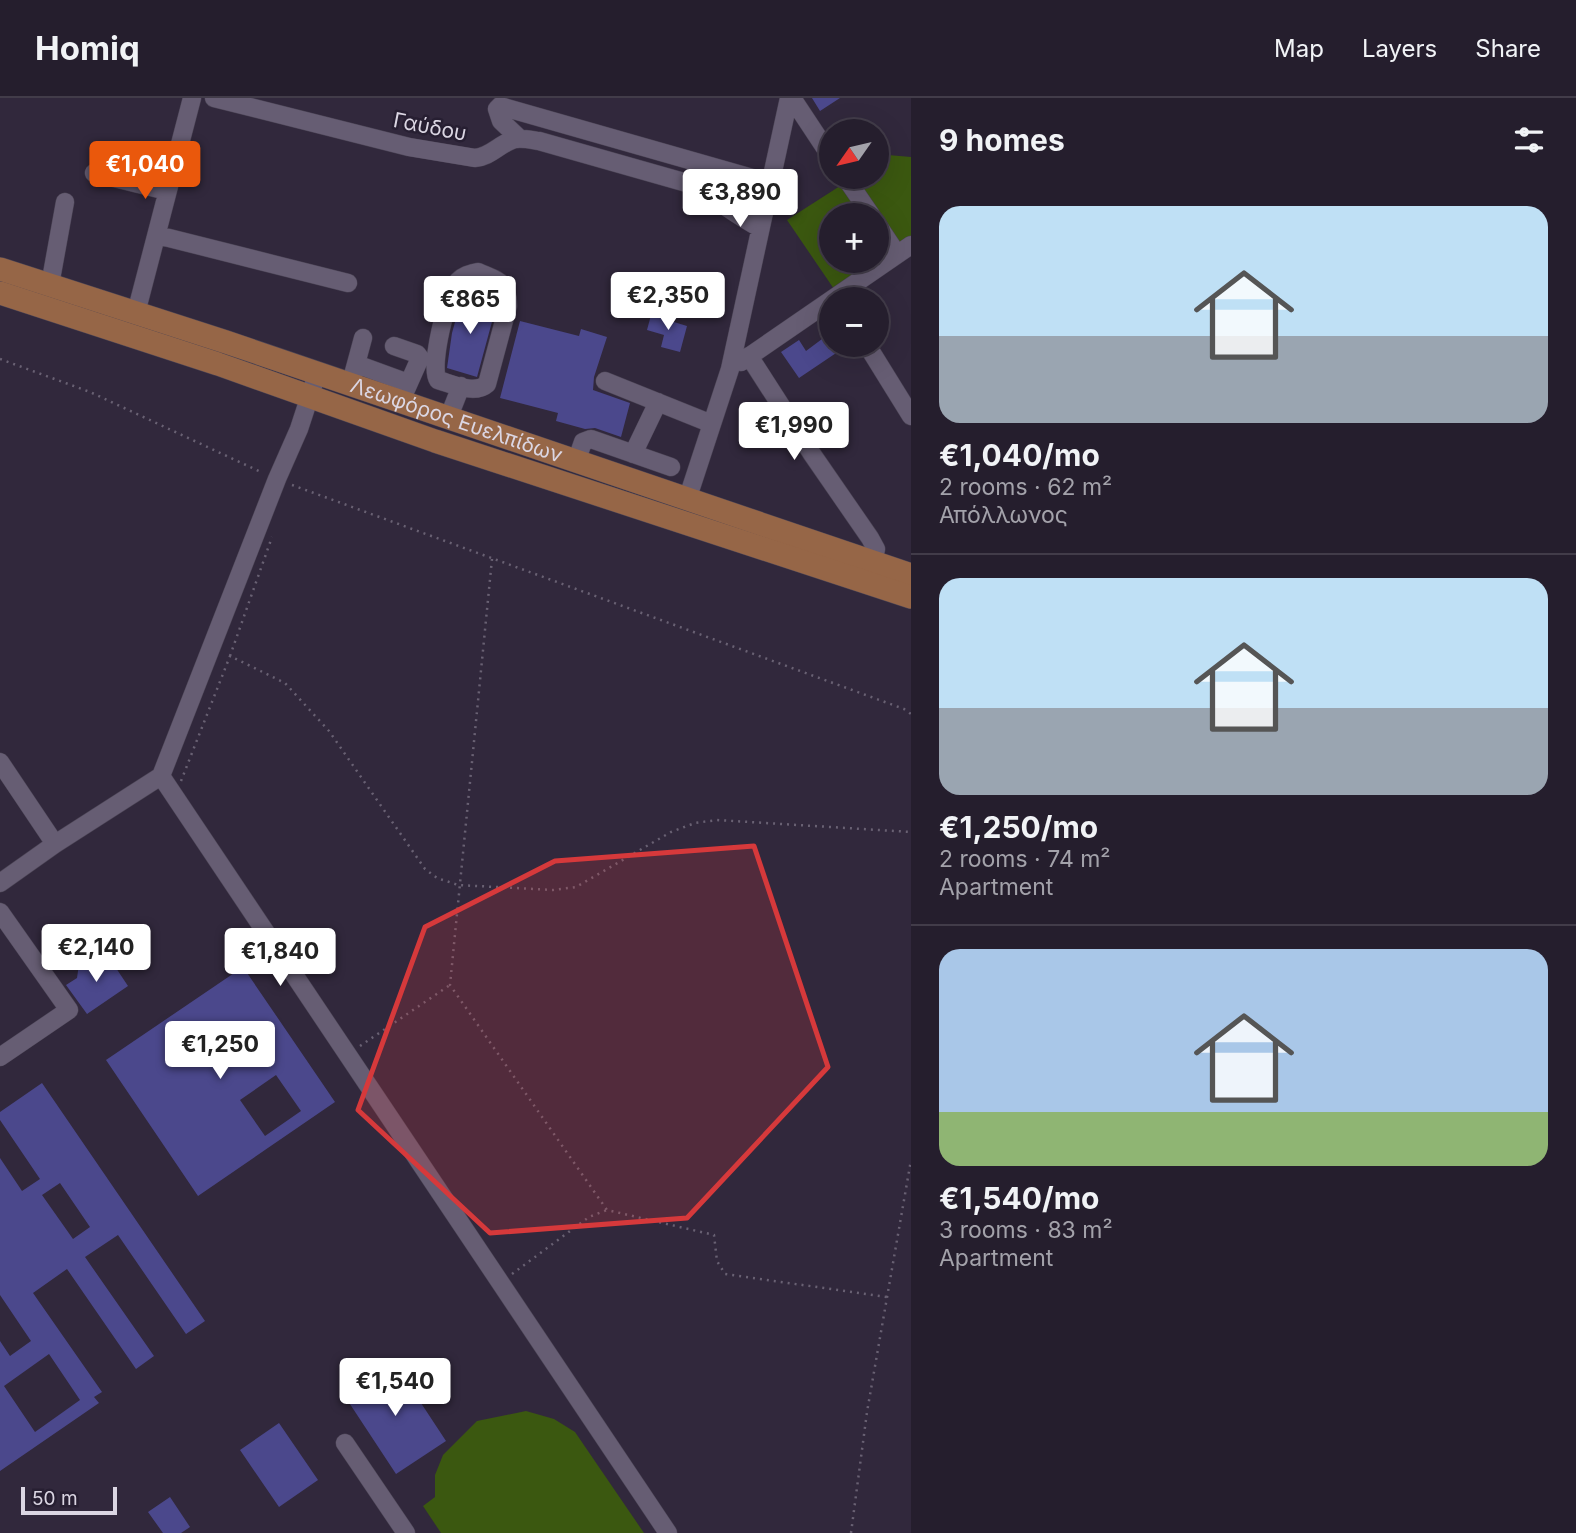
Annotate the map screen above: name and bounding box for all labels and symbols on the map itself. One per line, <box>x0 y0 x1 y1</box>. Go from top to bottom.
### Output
street label: Γαύδου <box>391 107 469 146</box>
north arrow <box>819 119 889 189</box>
pin: €1,040 <box>88 141 202 201</box>
pin: €3,890 <box>683 170 797 229</box>
pin: €2,350 <box>611 272 725 332</box>
pin: €865 <box>429 276 511 336</box>
street label: Λεωφόρος Ευελπίδων <box>348 372 566 468</box>
pin: €1,990 <box>737 402 851 462</box>
pin: €2,140 <box>39 924 153 984</box>
pin: €1,840 <box>223 928 337 988</box>
pin: €1,250 <box>163 1021 277 1081</box>
pin: €1,540 <box>338 1358 452 1418</box>
scale bar <box>21 1484 117 1516</box>

